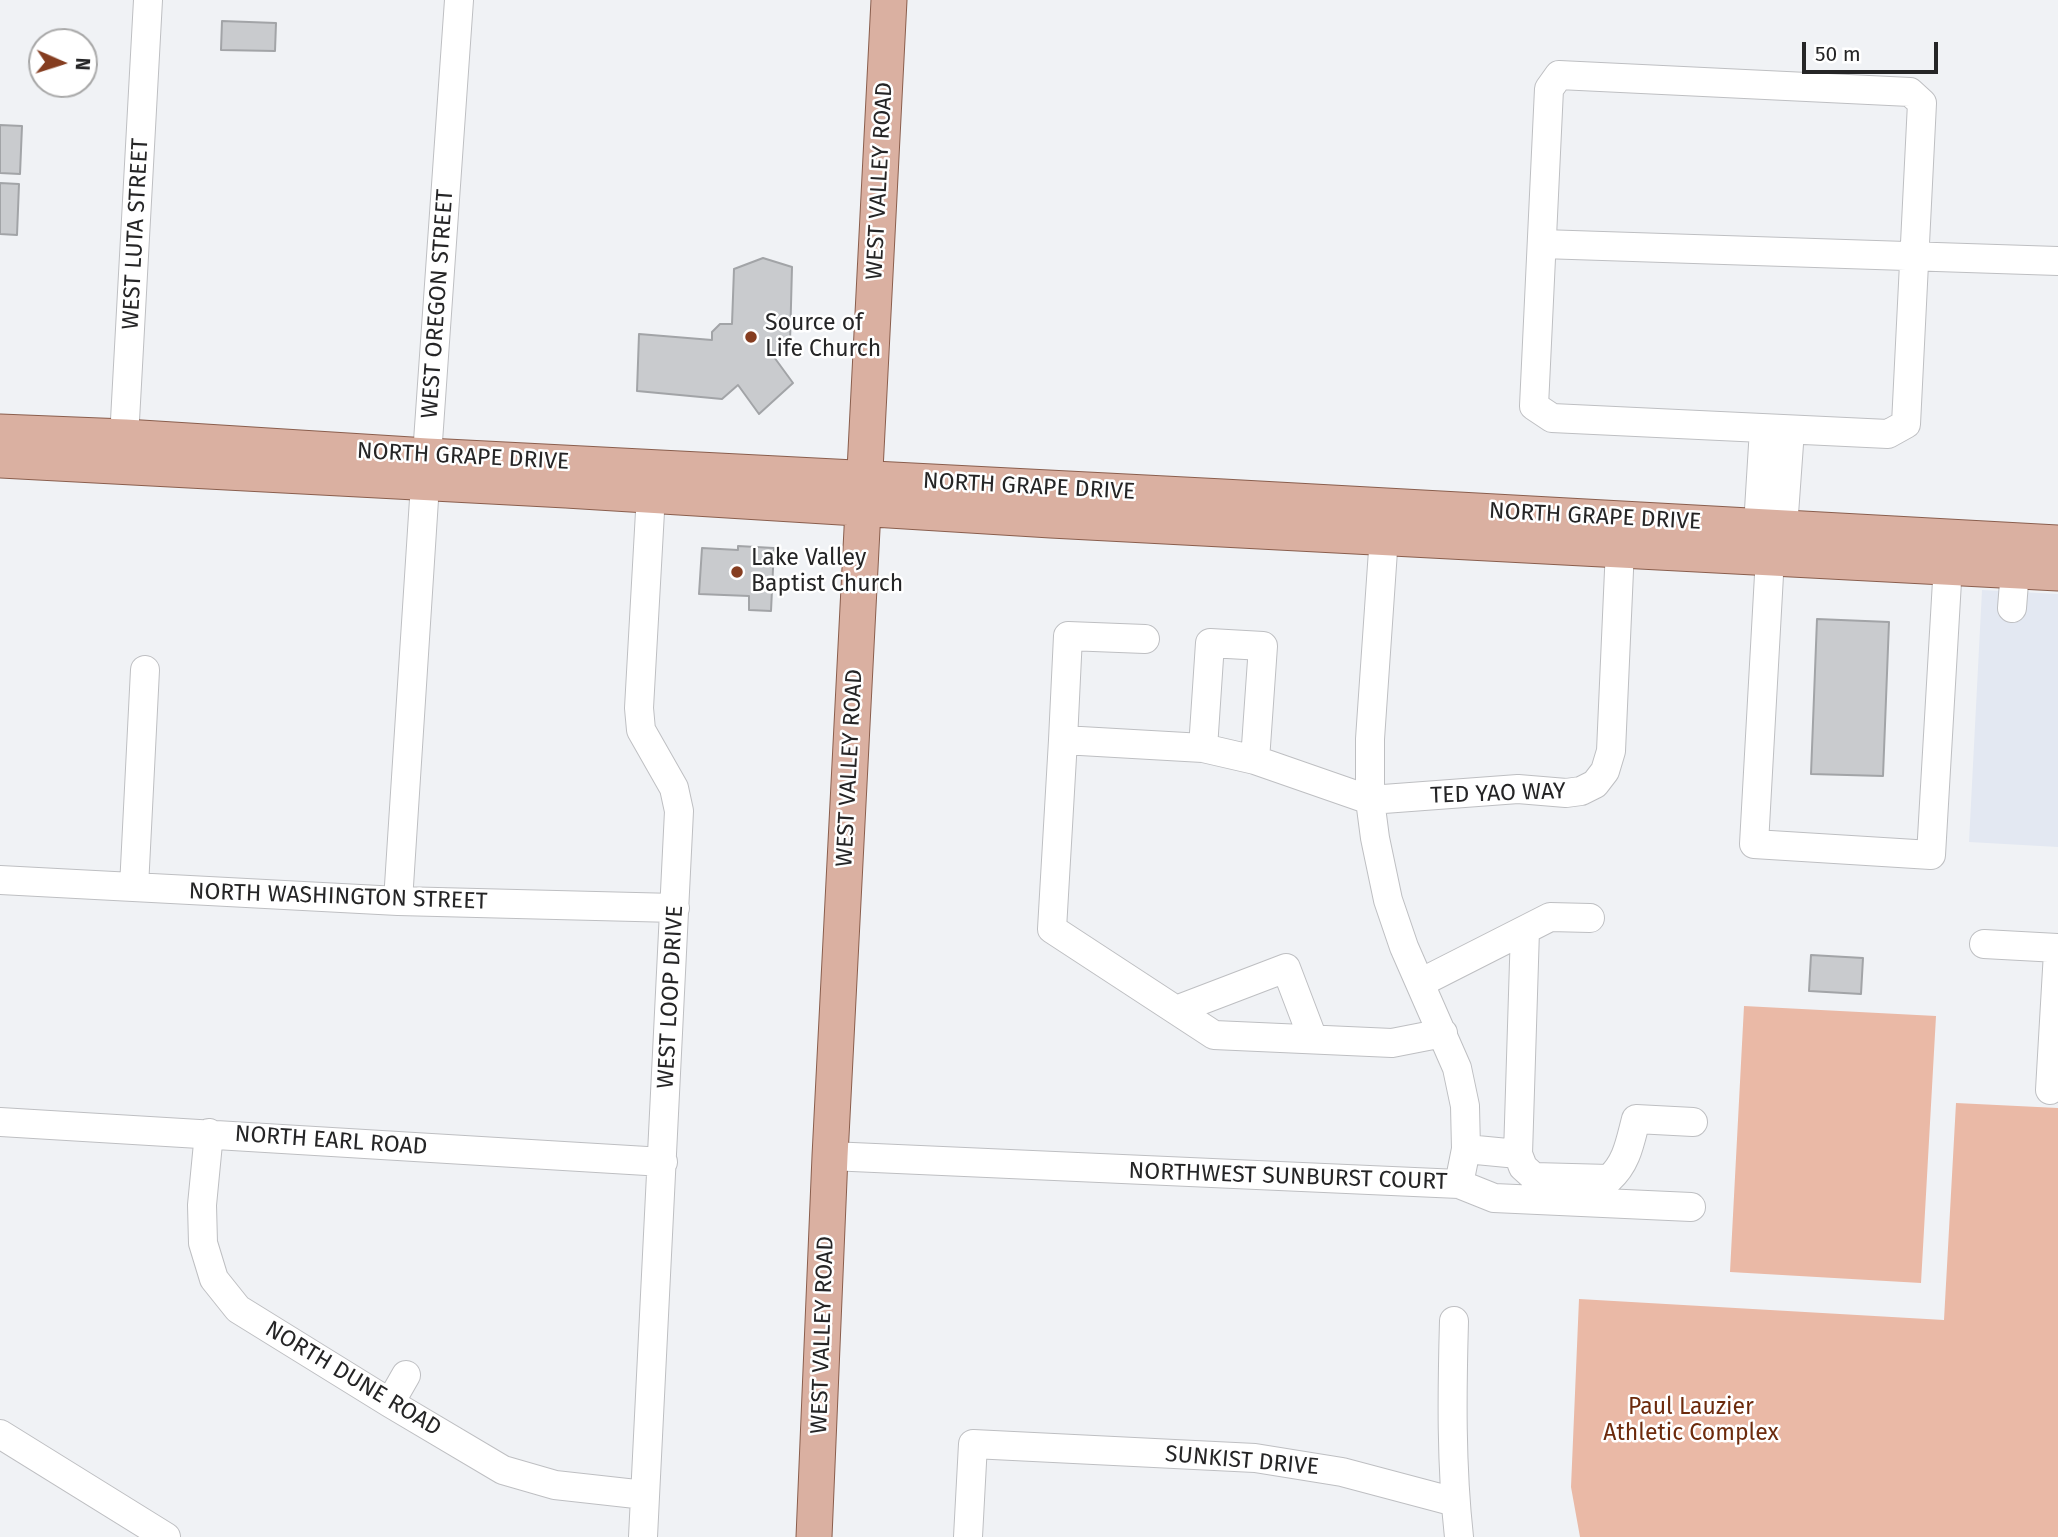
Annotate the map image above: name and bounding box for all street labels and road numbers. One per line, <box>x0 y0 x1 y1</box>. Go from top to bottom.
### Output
street label: WEST VALLEY ROAD <box>861 81 899 281</box>
street label: WEST LUTA STREET <box>117 138 155 330</box>
street label: WEST OREGON STREET <box>416 189 460 419</box>
street label: NORTH GRAPE DRIVE <box>356 438 570 476</box>
street label: NORTH GRAPE DRIVE <box>922 468 1136 506</box>
street label: NORTH GRAPE DRIVE <box>1488 498 1702 536</box>
street label: WEST VALLEY ROAD <box>831 668 869 868</box>
street label: TED YAO WAY <box>1430 778 1566 810</box>
street label: NORTH WASHINGTON STREET <box>188 878 488 916</box>
street label: WEST LOOP DRIVE <box>652 905 690 1089</box>
street label: NORTH EARL ROAD <box>234 1121 428 1161</box>
street label: NORTHWEST SUNBURST COURT <box>1128 1158 1448 1196</box>
street label: WEST VALLEY ROAD <box>806 1236 840 1434</box>
street label: NORTH DUNE ROAD <box>260 1316 446 1442</box>
street label: SUNKIST DRIVE <box>1164 1441 1320 1481</box>

